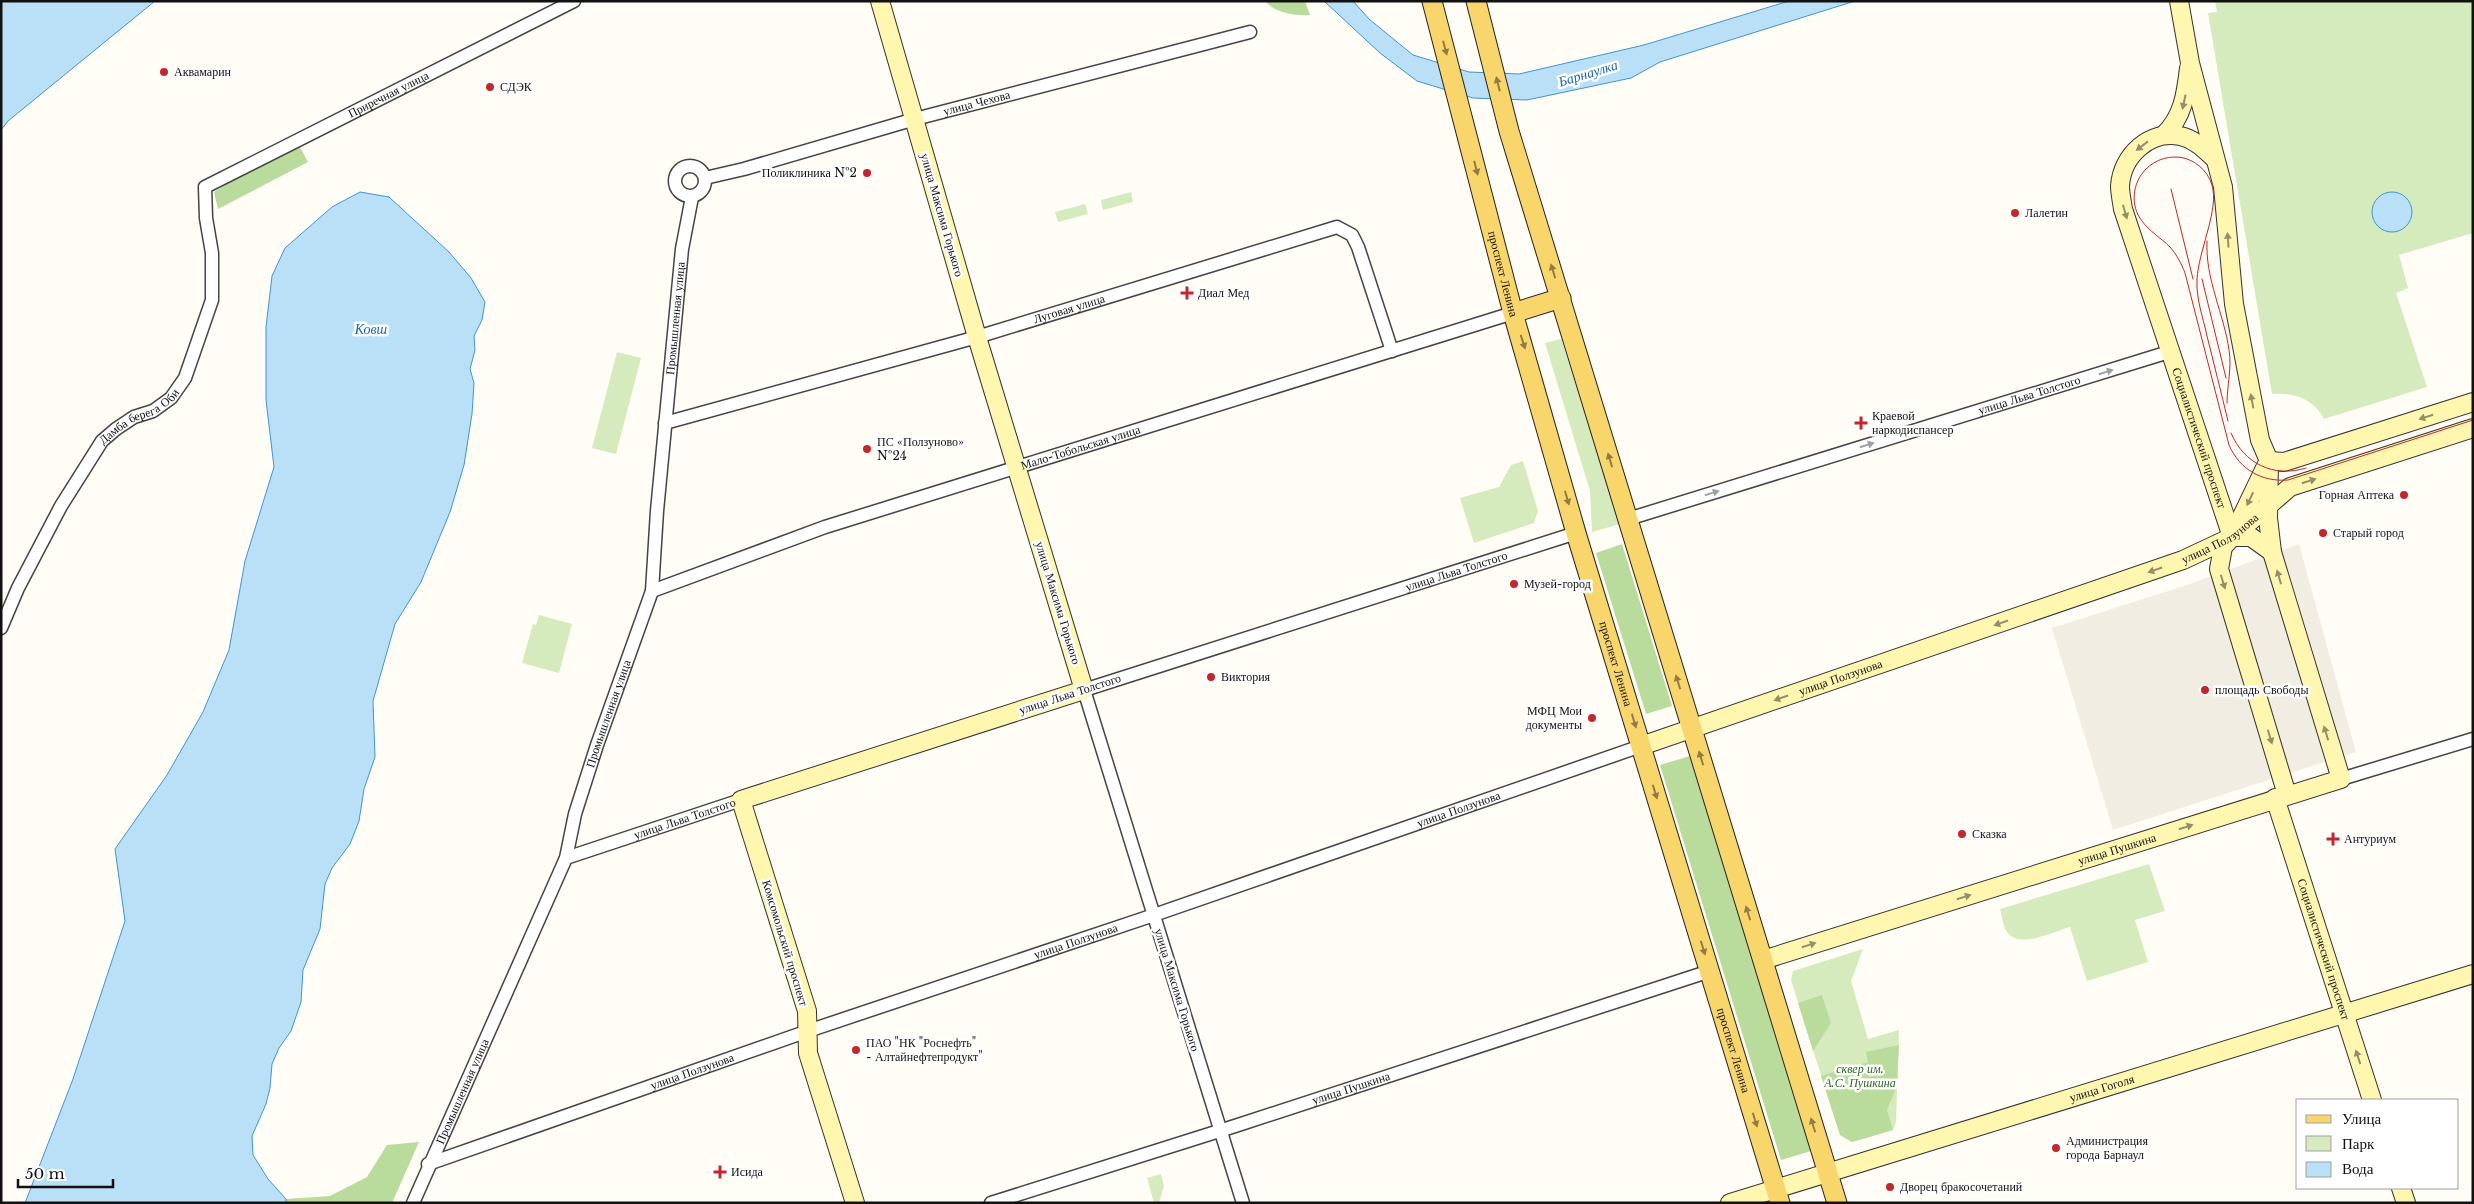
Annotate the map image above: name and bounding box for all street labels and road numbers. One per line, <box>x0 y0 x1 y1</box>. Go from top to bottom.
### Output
street label: Приречная улица <box>345 67 432 121</box>
street label: улица Чехова <box>942 86 1012 118</box>
street label: улица Максима Горького <box>918 151 967 278</box>
street label: проспект Ленина <box>1485 229 1522 319</box>
street label: Промышленная улица <box>662 260 688 375</box>
street label: Луговая улица <box>1031 290 1107 326</box>
street label: Социалистический проспект <box>2169 366 2230 511</box>
street label: улица Льва Толстого <box>1976 372 2082 417</box>
street label: Дамба берега Оби <box>96 385 183 447</box>
street label: Мало-Тобольская улица <box>1019 421 1143 473</box>
street label: улица Ползунова <box>2179 509 2262 567</box>
street label: улица Максима Горького <box>1033 540 1084 666</box>
street label: улица Льва Толстого <box>1403 547 1509 594</box>
street label: проспект Ленина <box>1596 619 1637 709</box>
street label: улица Ползунова <box>1797 656 1885 698</box>
street label: Промышленная улица <box>582 657 634 770</box>
street label: улица Льва Толстого <box>1017 670 1123 717</box>
street label: улица Ползунова <box>1415 787 1503 830</box>
street label: улица Льва Толстого <box>632 794 737 842</box>
street label: улица Пушкина <box>2076 829 2158 868</box>
street label: Социалистический проспект <box>2294 877 2354 1022</box>
street label: Комсомольский проспект <box>759 878 812 1008</box>
street label: улица Ползунова <box>1032 920 1120 962</box>
street label: улица Максима Горького <box>1152 927 1203 1053</box>
street label: проспект Ленина <box>1714 1006 1754 1095</box>
street label: Промышленная улица <box>432 1036 492 1146</box>
street label: улица Ползунова <box>648 1049 736 1093</box>
street label: улица Пушкина <box>1310 1068 1392 1107</box>
street label: улица Гоголя <box>2067 1071 2136 1105</box>

